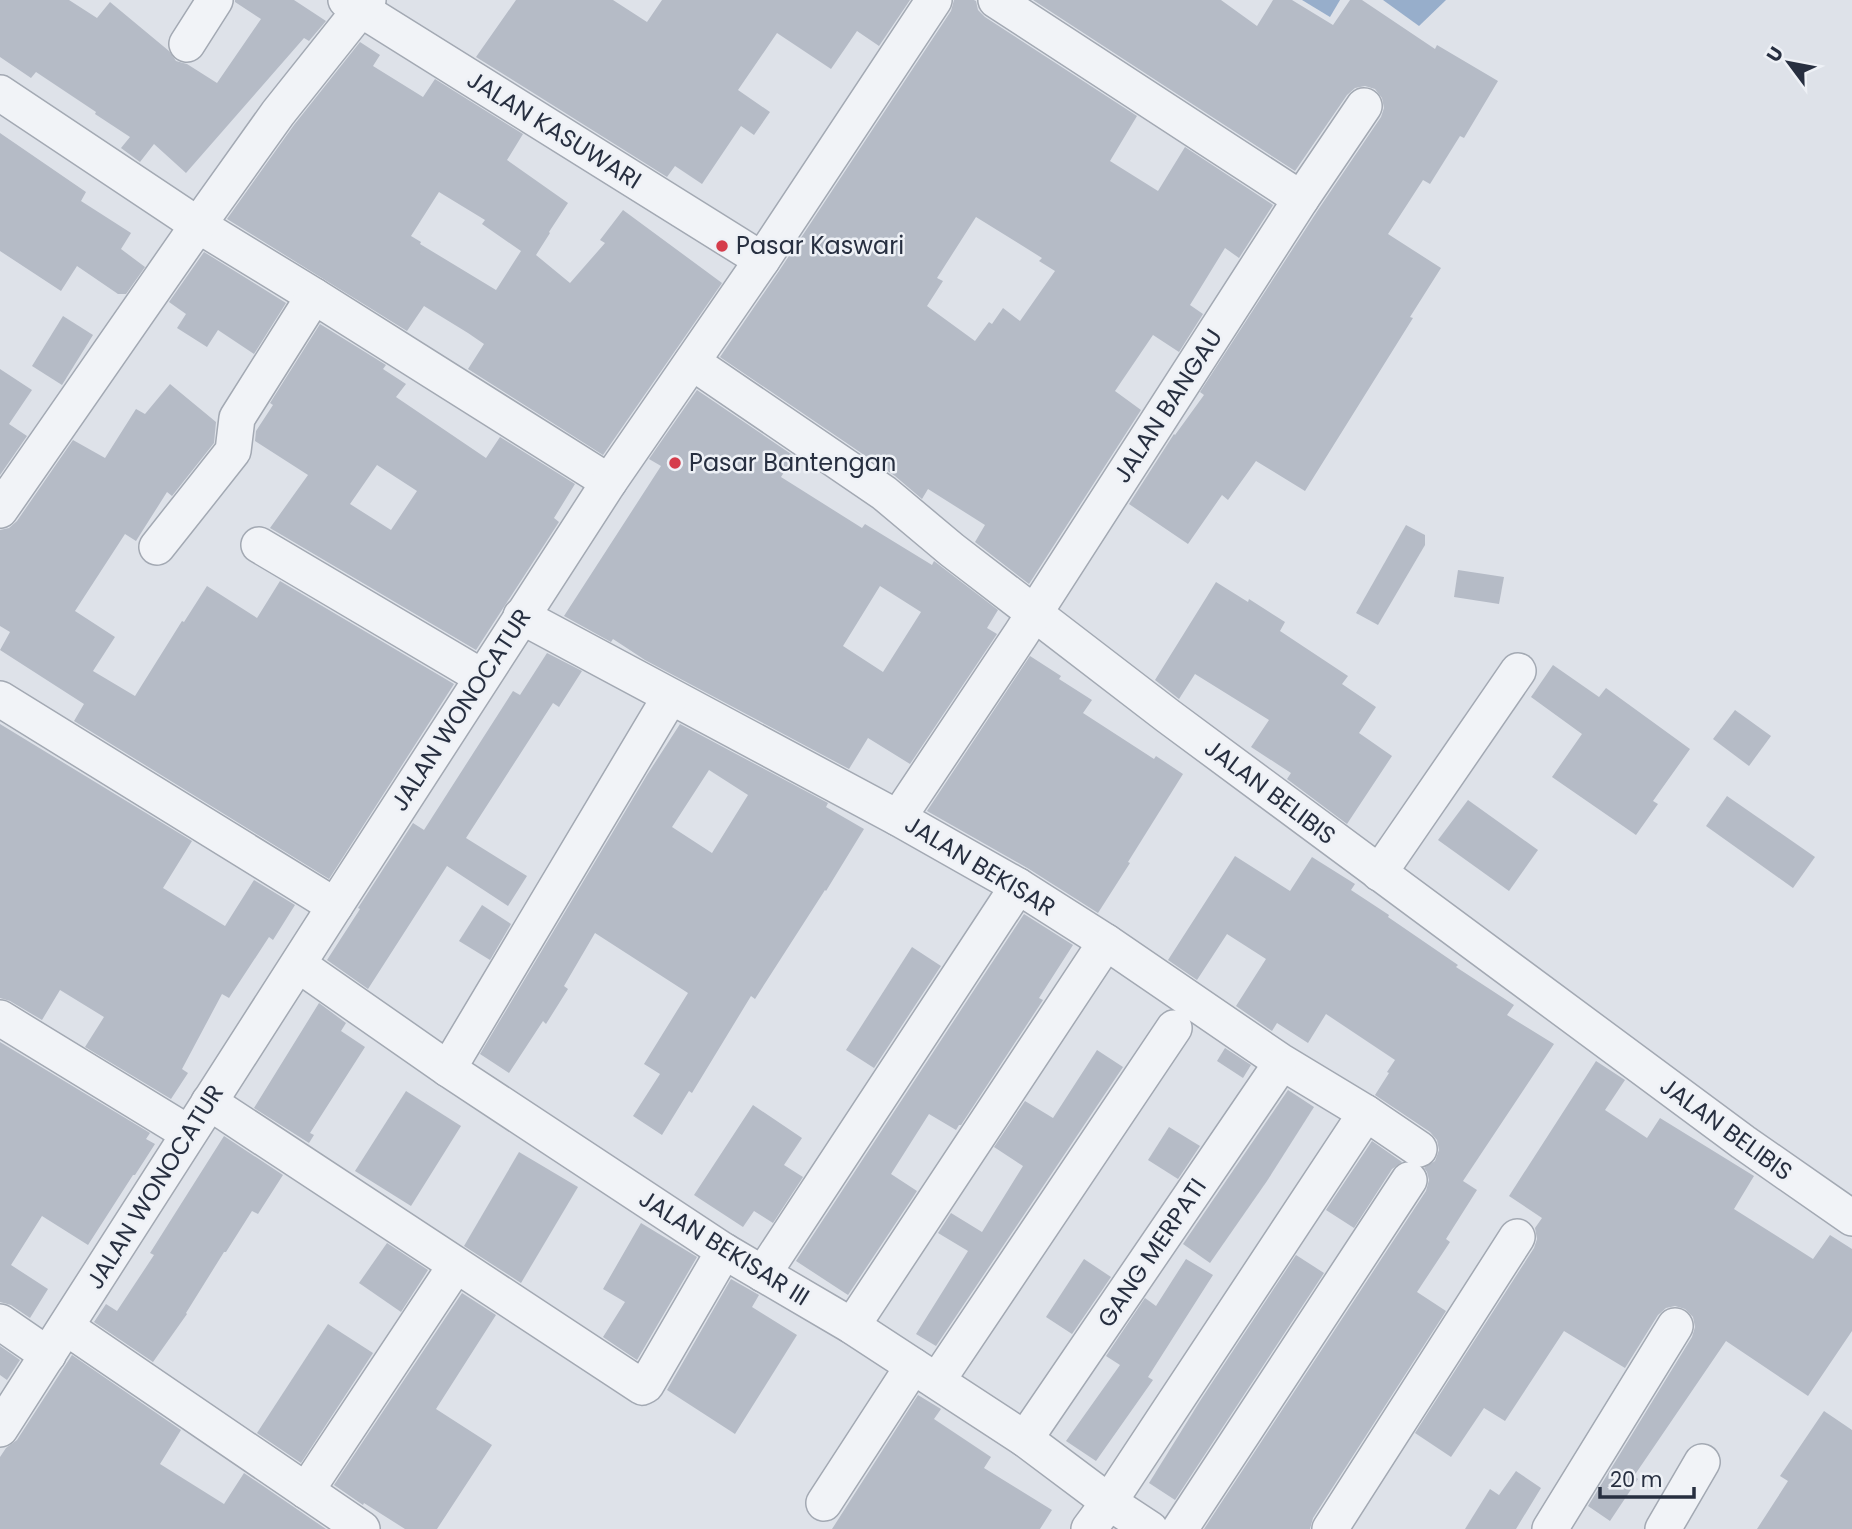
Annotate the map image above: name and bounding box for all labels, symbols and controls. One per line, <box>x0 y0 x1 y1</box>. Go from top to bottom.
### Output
north arrow <box>1754 28 1824 98</box>
text: U <box>1760 41 1790 67</box>
street label: JALAN KASUWARI <box>461 63 648 196</box>
place label: Pasar Kaswari <box>736 229 904 262</box>
marker: Pasar Kaswari <box>714 238 730 254</box>
street label: JALAN BANGAU <box>1105 322 1230 489</box>
place label: Pasar Bantengan <box>689 446 896 479</box>
marker: Pasar Bantengan <box>667 455 683 471</box>
street label: JALAN WONOCATUR <box>383 602 538 817</box>
street label: JALAN BELIBIS <box>1198 731 1343 852</box>
street label: JALAN BEKISAR <box>899 807 1062 924</box>
street label: JALAN BELIBIS <box>1653 1069 1799 1188</box>
street label: JALAN WONOCATUR <box>78 1078 231 1295</box>
street label: GANG MERPATI <box>1089 1172 1214 1334</box>
street label: JALAN BEKISAR III <box>633 1182 816 1313</box>
scale bar <box>1600 1456 1694 1500</box>
text: 20 m <box>1610 1465 1663 1494</box>

